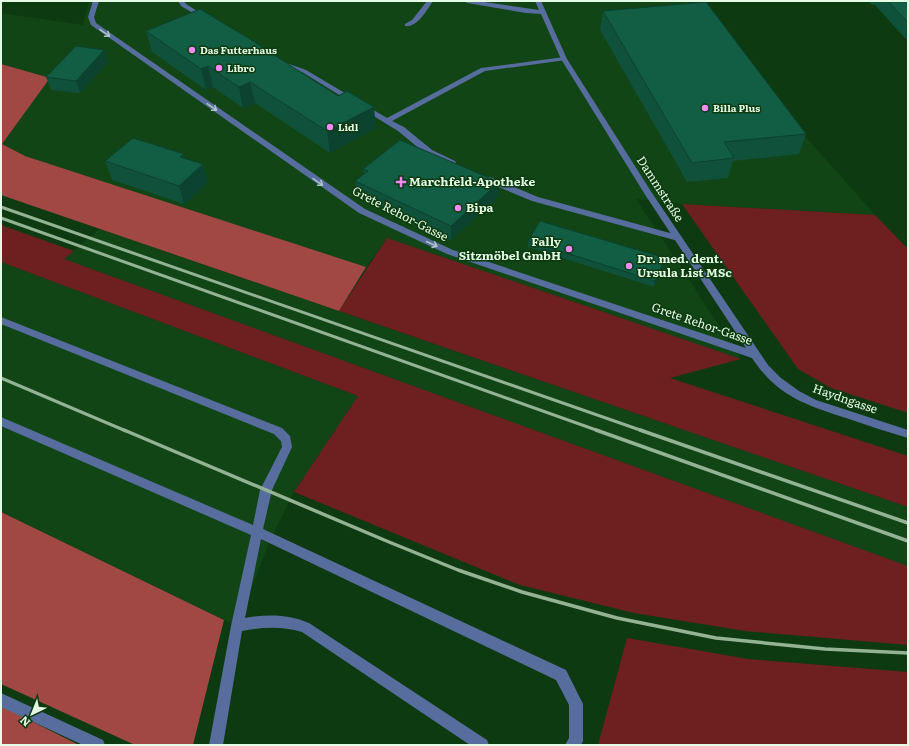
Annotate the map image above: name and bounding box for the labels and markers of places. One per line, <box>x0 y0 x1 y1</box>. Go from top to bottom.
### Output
place label: Das Futterhaus <box>200 42 277 57</box>
marker: Das Futterhaus <box>187 45 197 55</box>
place label: Libro <box>227 60 255 75</box>
marker: Libro <box>214 63 224 73</box>
place label: Billa Plus <box>713 100 760 115</box>
marker: Billa Plus <box>700 103 710 113</box>
place label: Lidl <box>338 119 359 134</box>
marker: Lidl <box>325 122 335 132</box>
place label: Marchfeld-Apotheke <box>409 172 535 190</box>
marker: Marchfeld-Apotheke <box>396 177 406 187</box>
place label: Bipa <box>466 198 494 216</box>
marker: Bipa <box>453 203 463 213</box>
place label: Fally Sitzmöbel GmbH <box>459 232 562 264</box>
marker: Fally Sitzmöbel GmbH <box>564 244 574 254</box>
place label: Dr. med. dent. Ursula List MSc <box>637 249 732 281</box>
marker: Dr. med. dent. Ursula List MSc <box>624 261 634 271</box>

